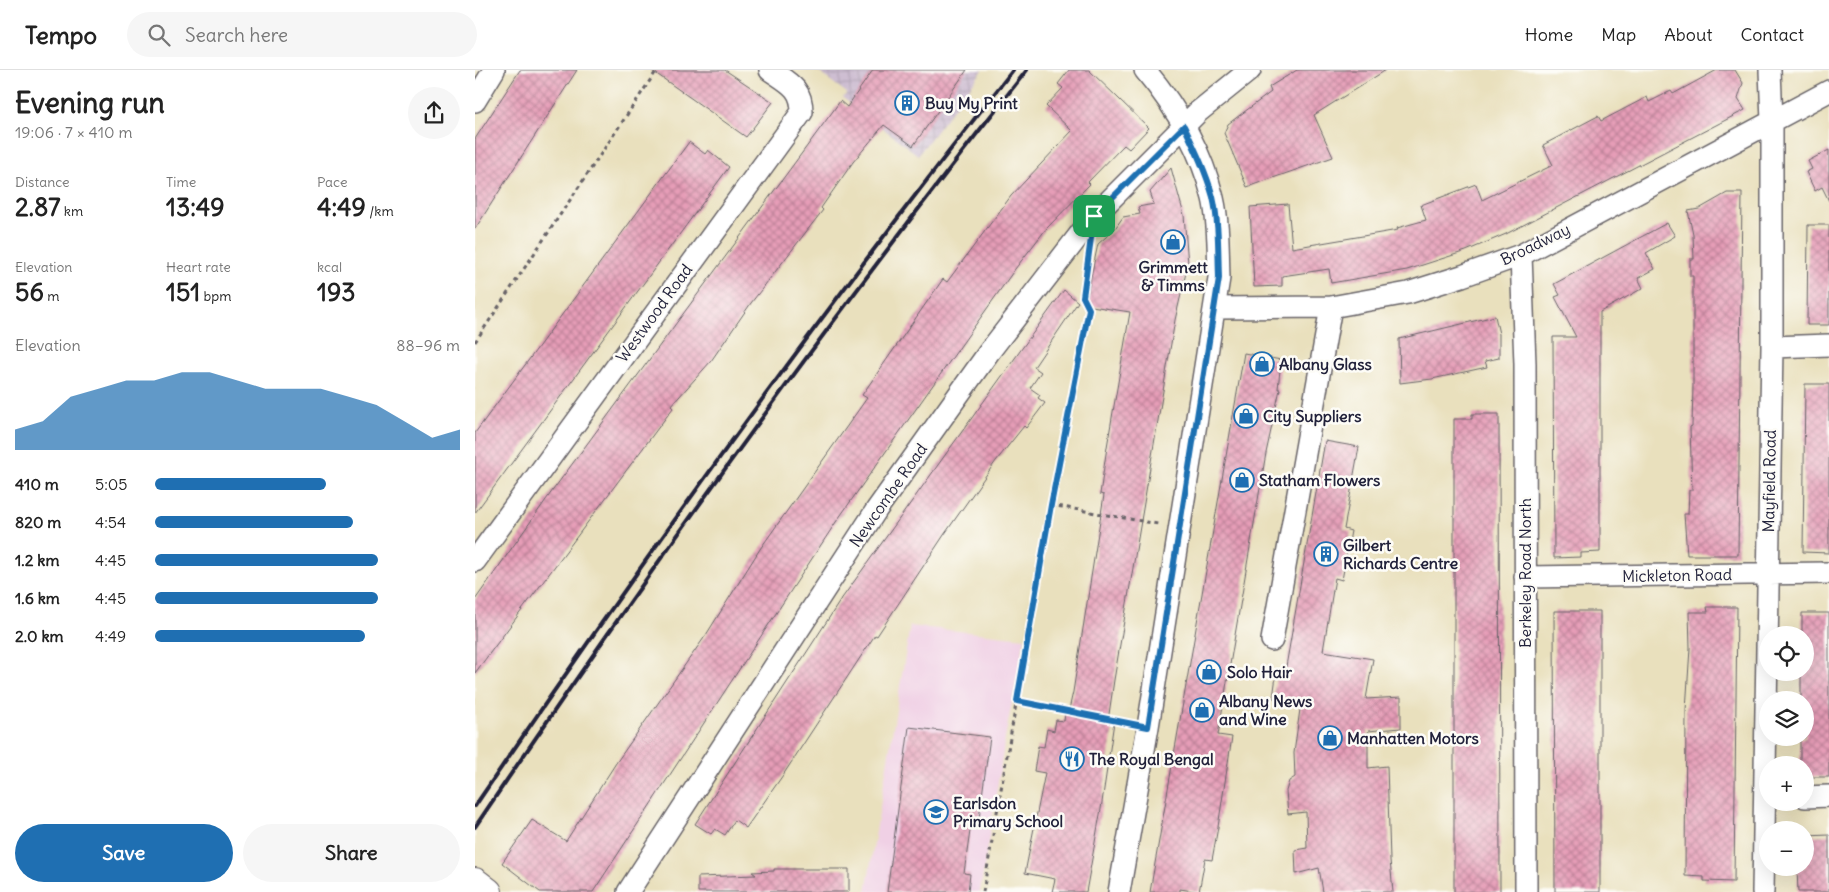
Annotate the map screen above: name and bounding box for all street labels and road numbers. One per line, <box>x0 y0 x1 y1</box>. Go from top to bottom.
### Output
street label: Broadway <box>1497 219 1573 269</box>
street label: Westwood Road <box>612 260 696 366</box>
street label: Mayfield Road <box>1758 429 1780 533</box>
street label: Newcombe Road <box>845 439 931 551</box>
street label: Berkeley Road North <box>1515 498 1535 648</box>
street label: Mickleton Road <box>1622 564 1732 586</box>

